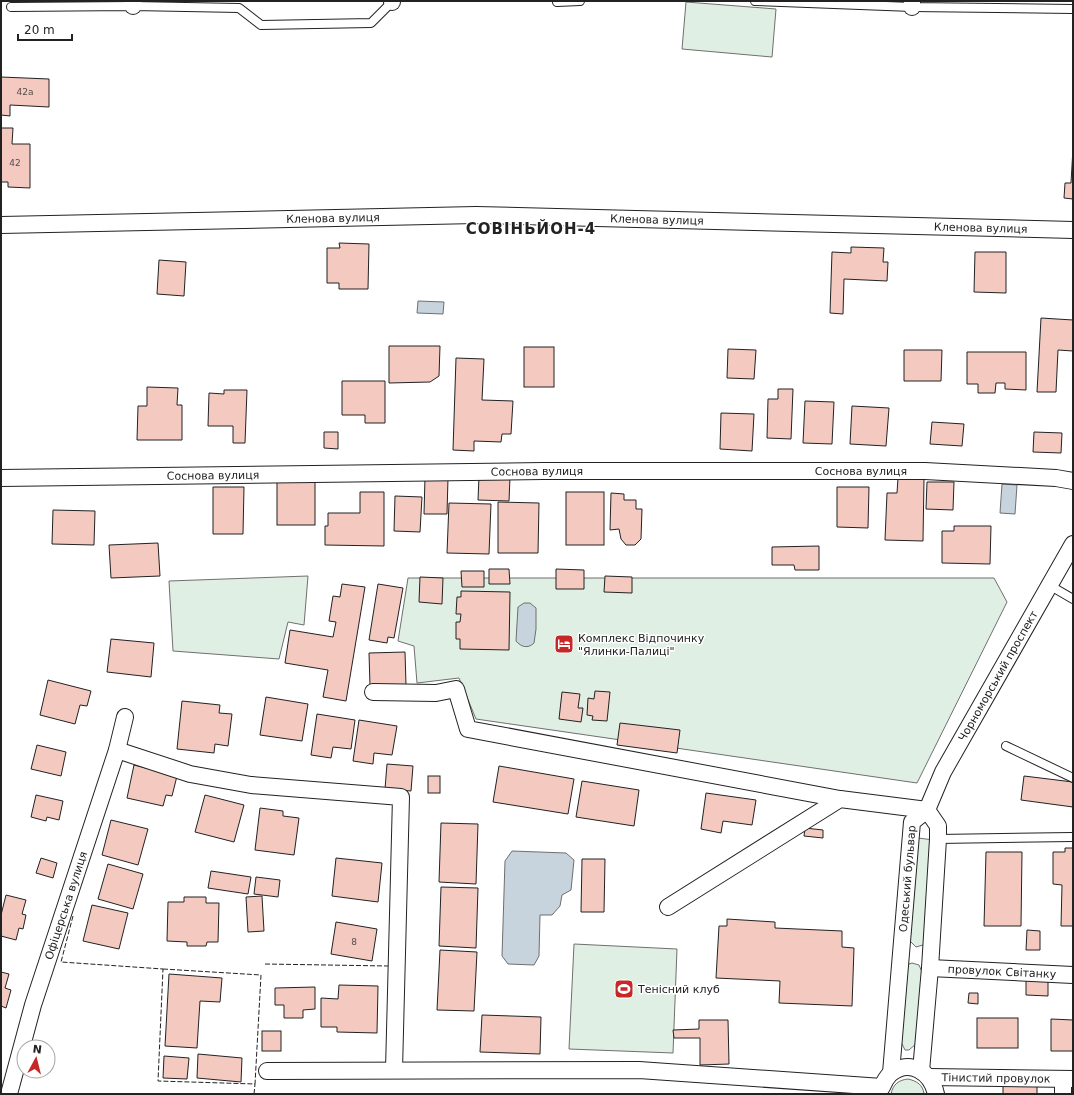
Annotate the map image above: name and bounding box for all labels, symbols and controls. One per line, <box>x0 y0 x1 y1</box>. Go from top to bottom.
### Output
scale bar <box>18 16 72 42</box>
text: 20 m <box>24 23 55 37</box>
house number: 42а <box>17 87 33 97</box>
house number: 42 <box>9 158 21 168</box>
street label: Кленова вулиця <box>286 211 380 225</box>
street label: Кленова вулиця <box>610 212 704 227</box>
district label: СОВІНЬЙОН-4 <box>466 219 596 238</box>
street label: Кленова вулиця <box>934 220 1028 235</box>
street label: Соснова вулиця <box>491 465 583 478</box>
street label: Соснова вулиця <box>815 465 907 478</box>
street label: Соснова вулиця <box>167 468 259 482</box>
street label: Чорноморський проспект <box>955 608 1041 743</box>
place label: Комплекс Відпочинку "Ялинки-Палиці" <box>578 632 705 658</box>
hotel icon: Комплекс Відпочинку "Ялинки-Палиці" <box>553 633 575 655</box>
street label: Одеський бульвар <box>896 825 918 933</box>
street label: Офіцерська вулиця <box>42 850 90 961</box>
house number: 8 <box>351 937 357 947</box>
street label: провулок Світанку <box>947 962 1057 981</box>
sports icon: Тенісний клуб <box>613 978 635 1000</box>
place label: Тенісний клуб <box>637 983 720 996</box>
north arrow <box>16 1039 56 1079</box>
text: N <box>32 1043 43 1057</box>
street label: Тінистий провулок <box>941 1071 1051 1085</box>

